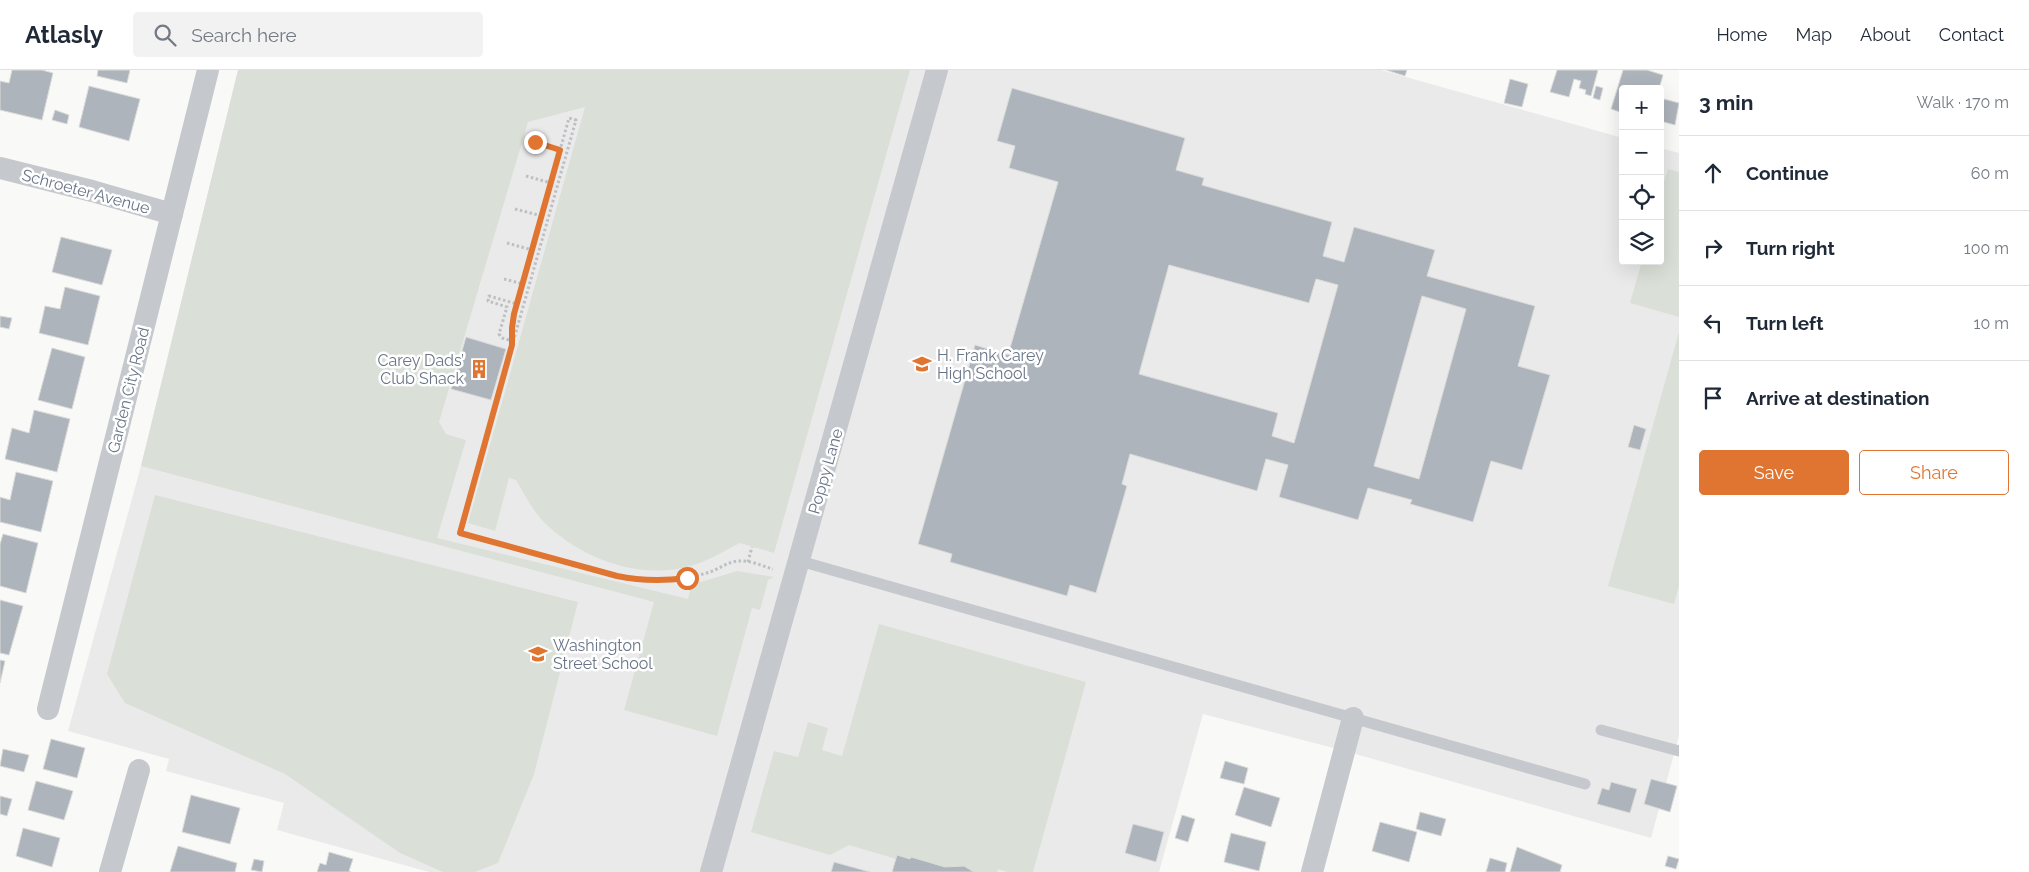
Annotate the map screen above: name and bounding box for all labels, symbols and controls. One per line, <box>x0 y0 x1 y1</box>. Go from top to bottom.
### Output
search box <box>133 12 483 57</box>
text: Atlasly <box>25 20 103 49</box>
icon: search <box>151 21 179 49</box>
text: Search here <box>191 24 297 46</box>
text: Home <box>1716 24 1767 45</box>
text: Map <box>1795 24 1832 45</box>
text: About <box>1860 24 1911 45</box>
text: Contact <box>1939 24 2004 45</box>
map controls <box>1619 85 1664 265</box>
button: + <box>1619 85 1664 130</box>
text: 3 min <box>1699 90 1753 115</box>
text: Walk · 170 m <box>1917 93 2009 112</box>
button: − <box>1619 130 1664 175</box>
route end <box>524 131 547 154</box>
icon: ahead <box>1699 159 1727 187</box>
text: Continue <box>1746 162 1829 184</box>
text: 60 m <box>1971 164 2009 183</box>
street label: Schroeter Avenue <box>20 165 152 218</box>
button: locate <box>1619 175 1664 220</box>
button: layers <box>1619 220 1664 265</box>
icon: right <box>1699 234 1727 262</box>
text: Turn right <box>1746 237 1835 259</box>
text: 100 m <box>1964 239 2009 258</box>
icon: left <box>1699 309 1727 337</box>
text: Turn left <box>1746 312 1823 334</box>
text: 10 m <box>1974 314 2009 333</box>
street label: Garden City Road <box>104 325 153 455</box>
place label: H. Frank Carey High School <box>937 346 1044 383</box>
place label: Carey Dads’ Club Shack <box>377 351 465 388</box>
school or university icon: H. Frank Carey High School <box>911 353 933 375</box>
building icon: Carey Dads’ Club Shack <box>468 358 490 380</box>
icon: arrive <box>1699 384 1727 412</box>
text: Arrive at destination <box>1746 387 1930 409</box>
street label: Poppy Lane <box>804 426 847 516</box>
button: Save <box>1699 450 1849 495</box>
button: Share <box>1859 450 2009 495</box>
route start <box>676 567 699 590</box>
place label: Washington Street School <box>553 636 653 673</box>
school or university icon: Washington Street School <box>527 643 549 665</box>

